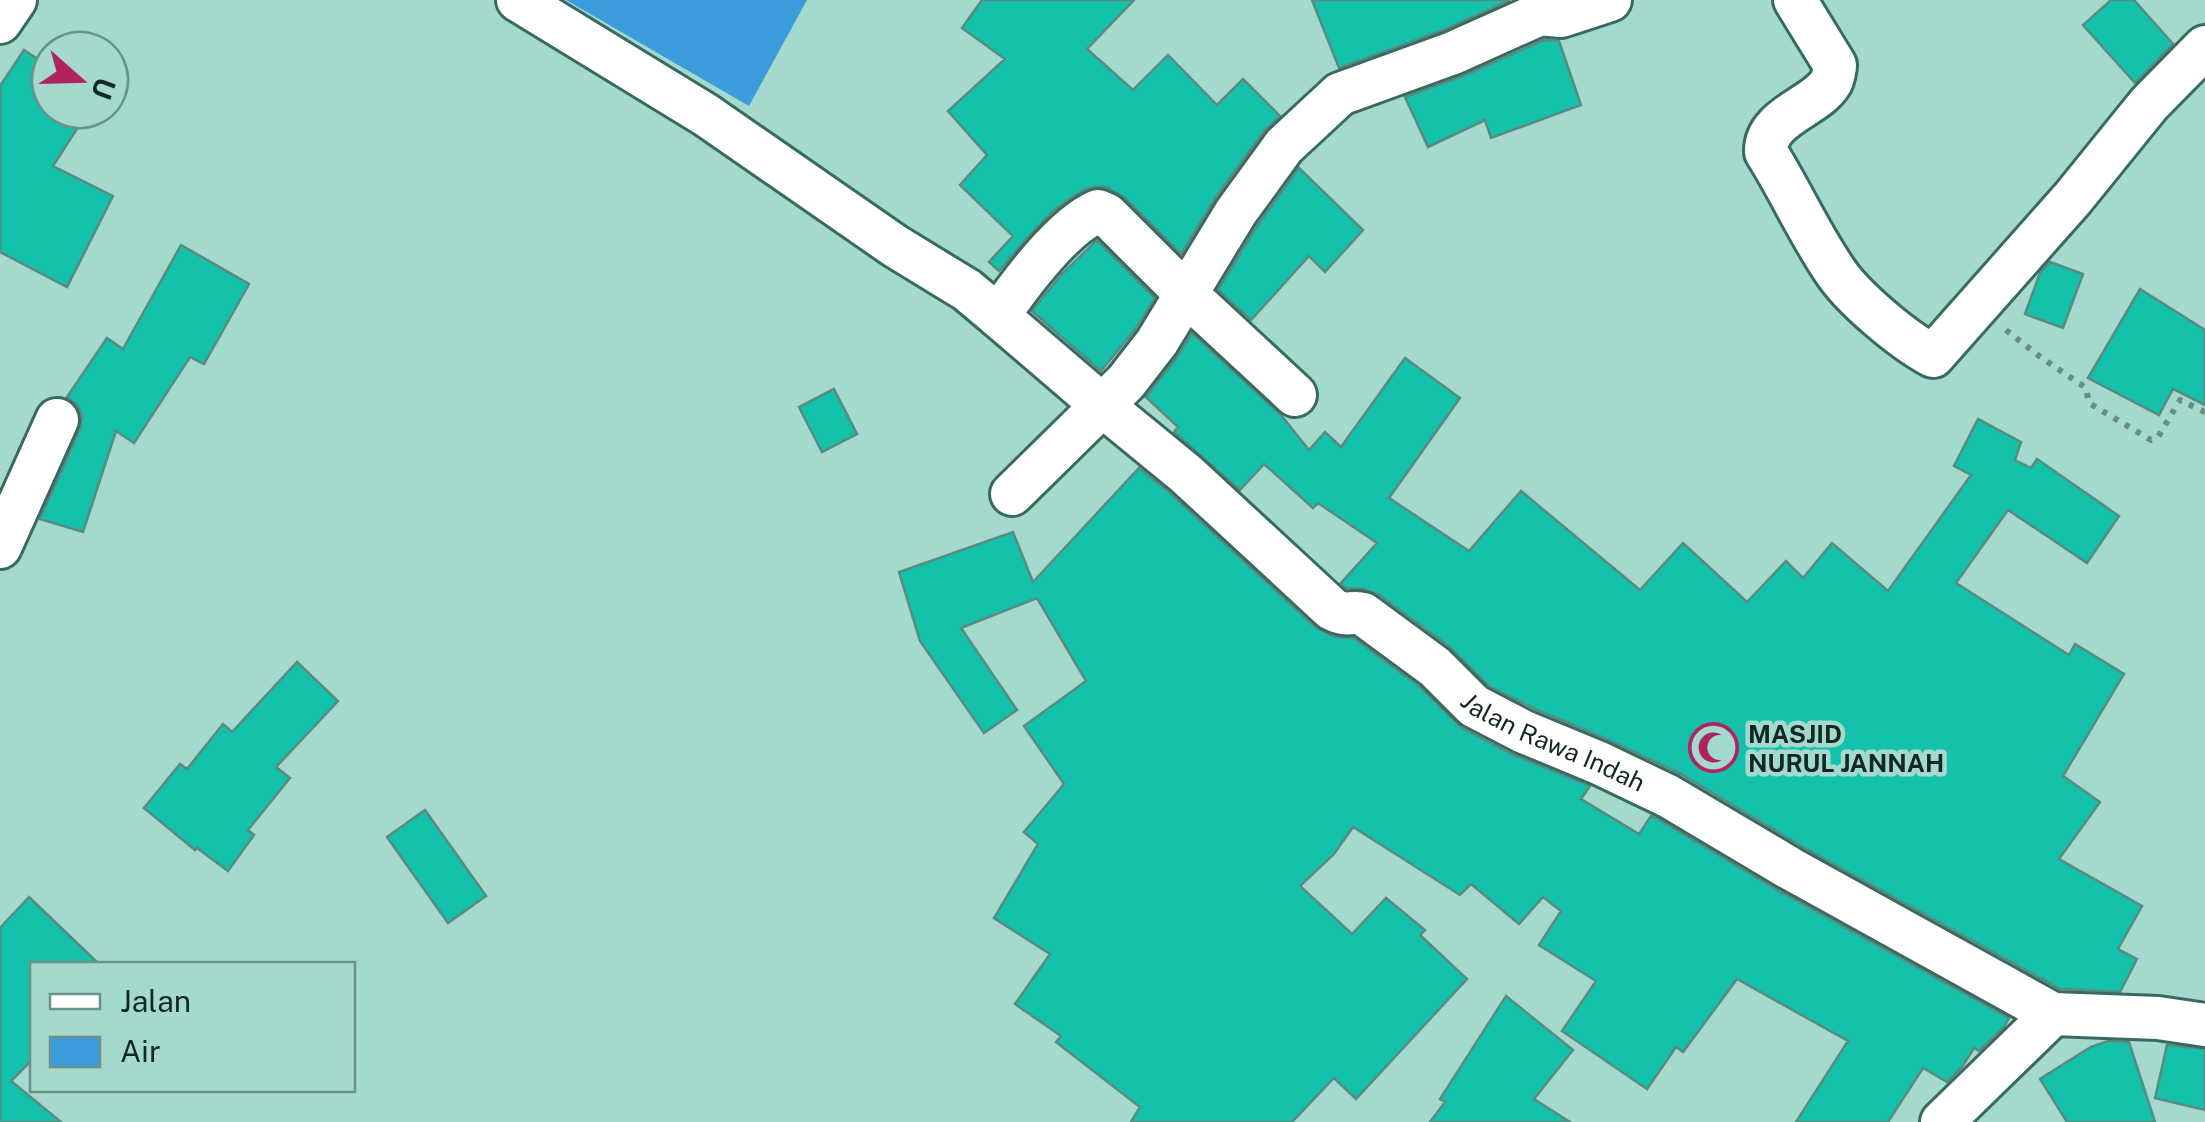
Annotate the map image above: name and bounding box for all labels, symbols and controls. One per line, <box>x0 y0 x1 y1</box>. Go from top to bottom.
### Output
north arrow <box>30 30 130 130</box>
text: U <box>85 74 123 104</box>
street label: Jalan Rawa Indah <box>1455 687 1650 798</box>
place label: MASJID NURUL JANNAH <box>1748 719 1944 778</box>
mosque icon: MASJID NURUL JANNAH <box>1687 722 1739 774</box>
legend <box>30 962 355 1092</box>
text: Jalan <box>120 983 191 1019</box>
text: Air <box>120 1033 161 1069</box>

